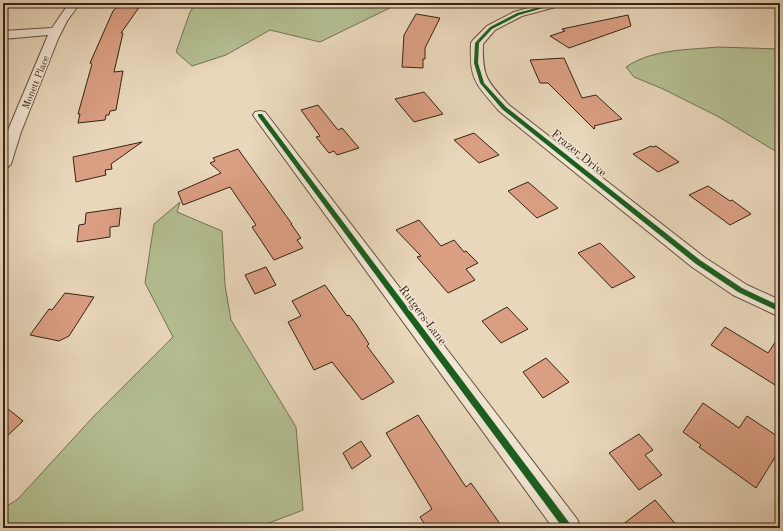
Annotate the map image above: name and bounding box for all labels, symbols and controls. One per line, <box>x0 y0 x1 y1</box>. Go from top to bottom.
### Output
street label: Monett Place <box>21 54 51 110</box>
street label: Frazer Drive <box>549 128 608 180</box>
street label: Rutgers Lane <box>396 284 449 348</box>

